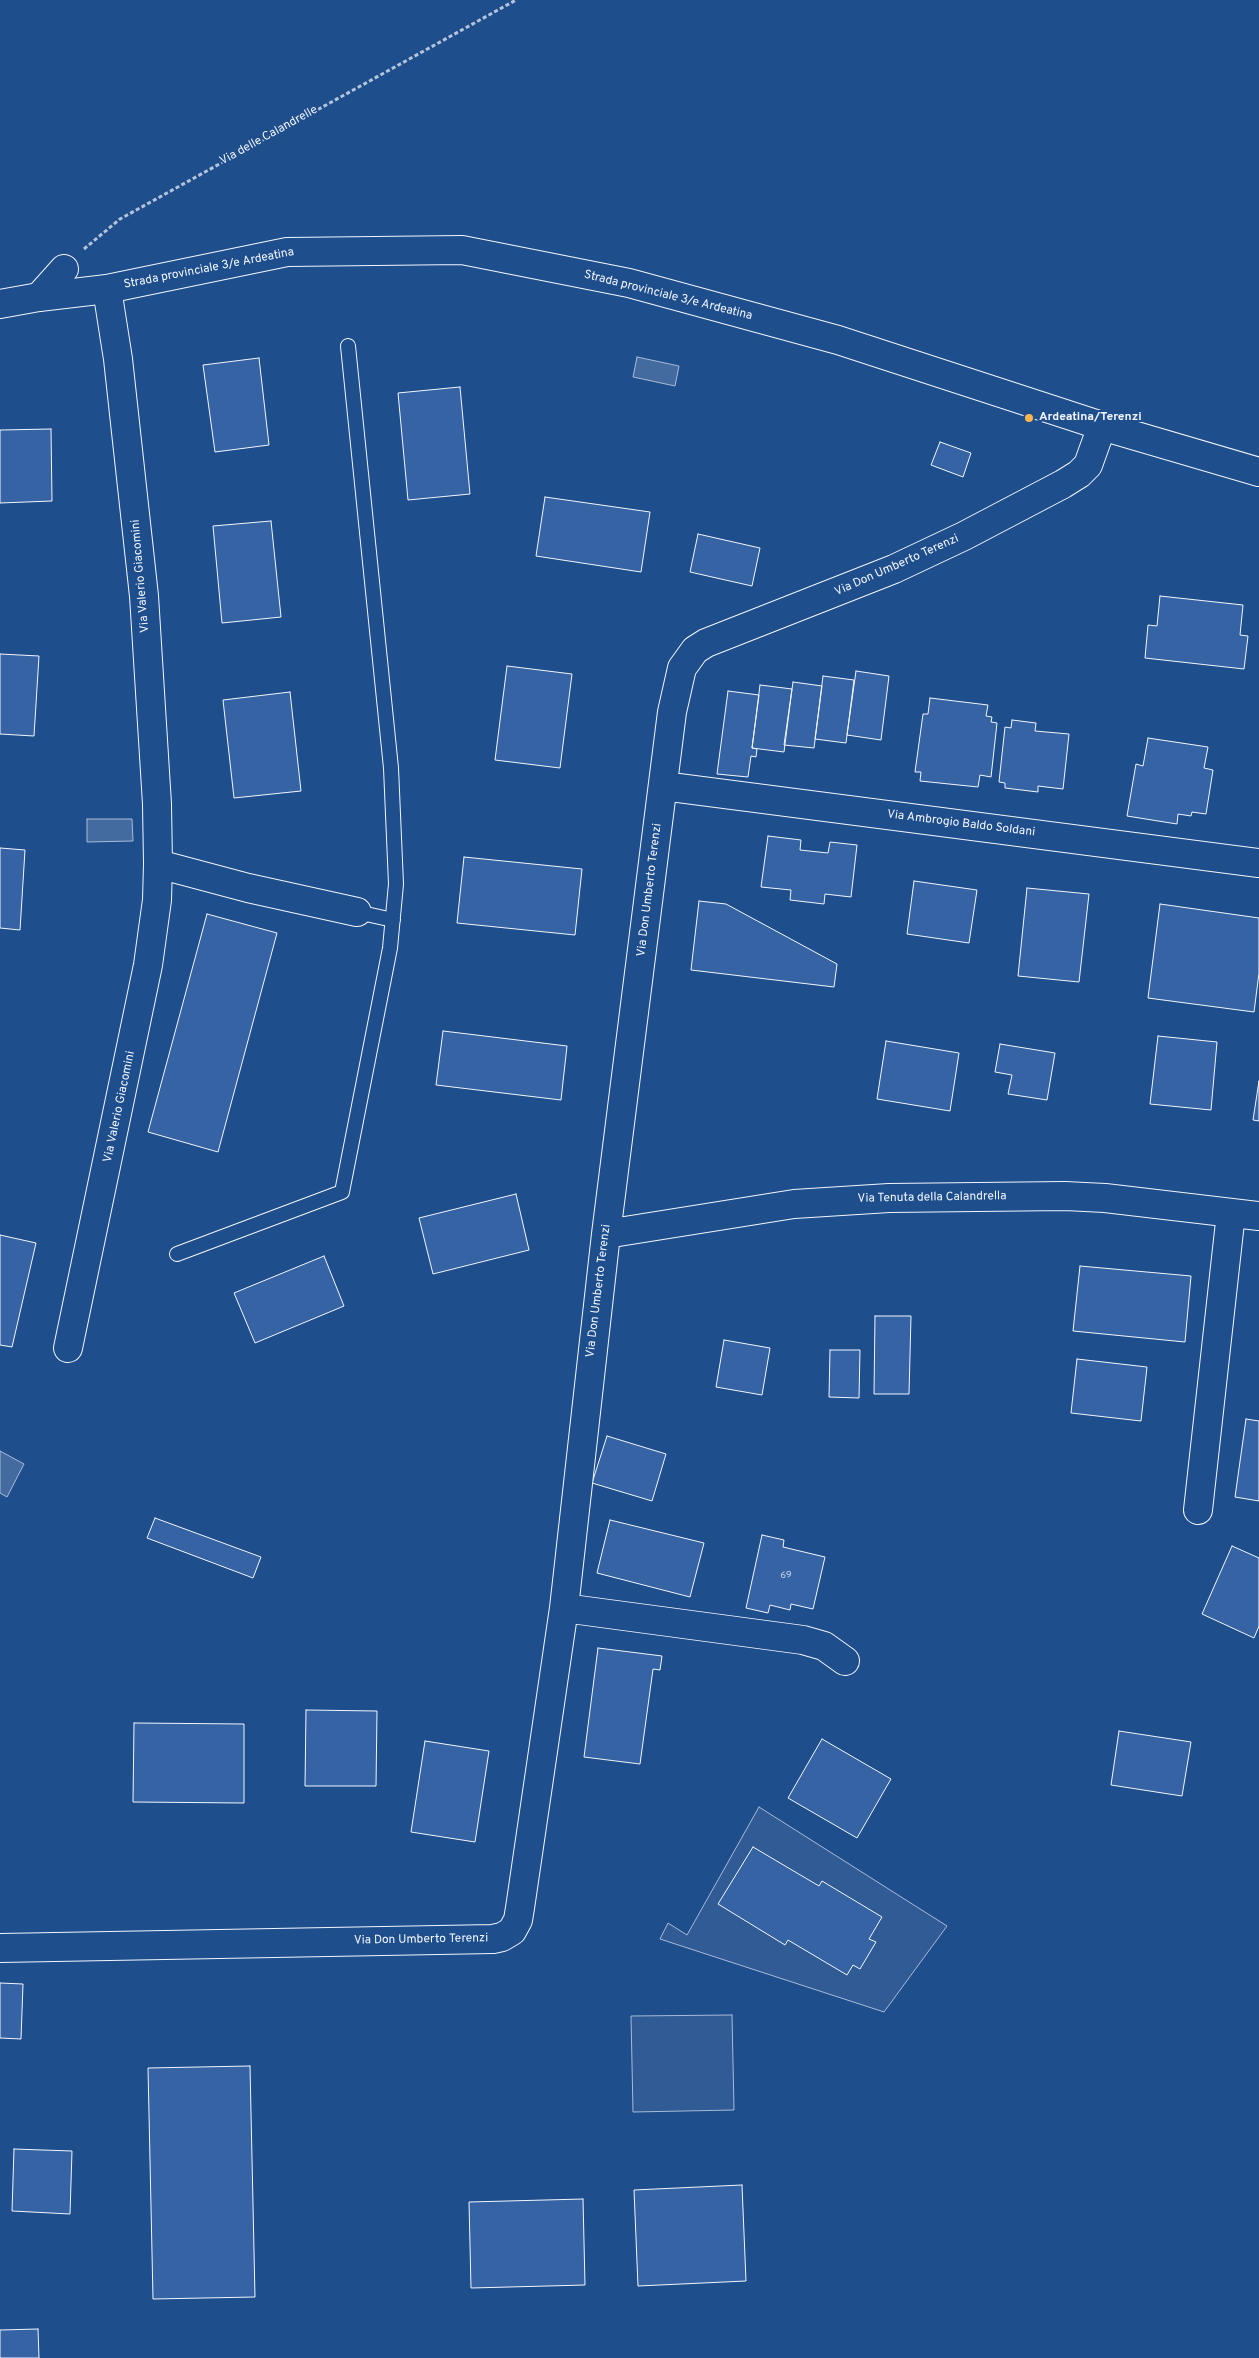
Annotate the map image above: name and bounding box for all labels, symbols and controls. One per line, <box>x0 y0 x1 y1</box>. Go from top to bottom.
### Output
street label: Via delle Calandrelle <box>218 103 320 169</box>
street label: Strada provinciale 3/e Ardeatina <box>123 245 295 293</box>
street label: Strada provinciale 3/e Ardeatina <box>582 268 754 324</box>
place label: Ardeatina/Terenzi <box>1039 411 1142 425</box>
marker: Ardeatina/Terenzi <box>1023 412 1035 424</box>
street label: Via Valerio Giacomini <box>129 519 153 633</box>
street label: Via Don Umberto Terenzi <box>833 532 961 600</box>
street label: Via Ambrogio Baldo Soldani <box>886 808 1036 840</box>
street label: Via Don Umberto Terenzi <box>635 822 665 958</box>
street label: Via Valerio Giacomini <box>101 1050 139 1164</box>
street label: Via Tenuta della Calandrella <box>857 1190 1007 1206</box>
street label: Via Don Umberto Terenzi <box>584 1223 614 1359</box>
house number: 69 <box>780 1570 792 1582</box>
street label: Via Don Umberto Terenzi <box>354 1932 488 1948</box>

